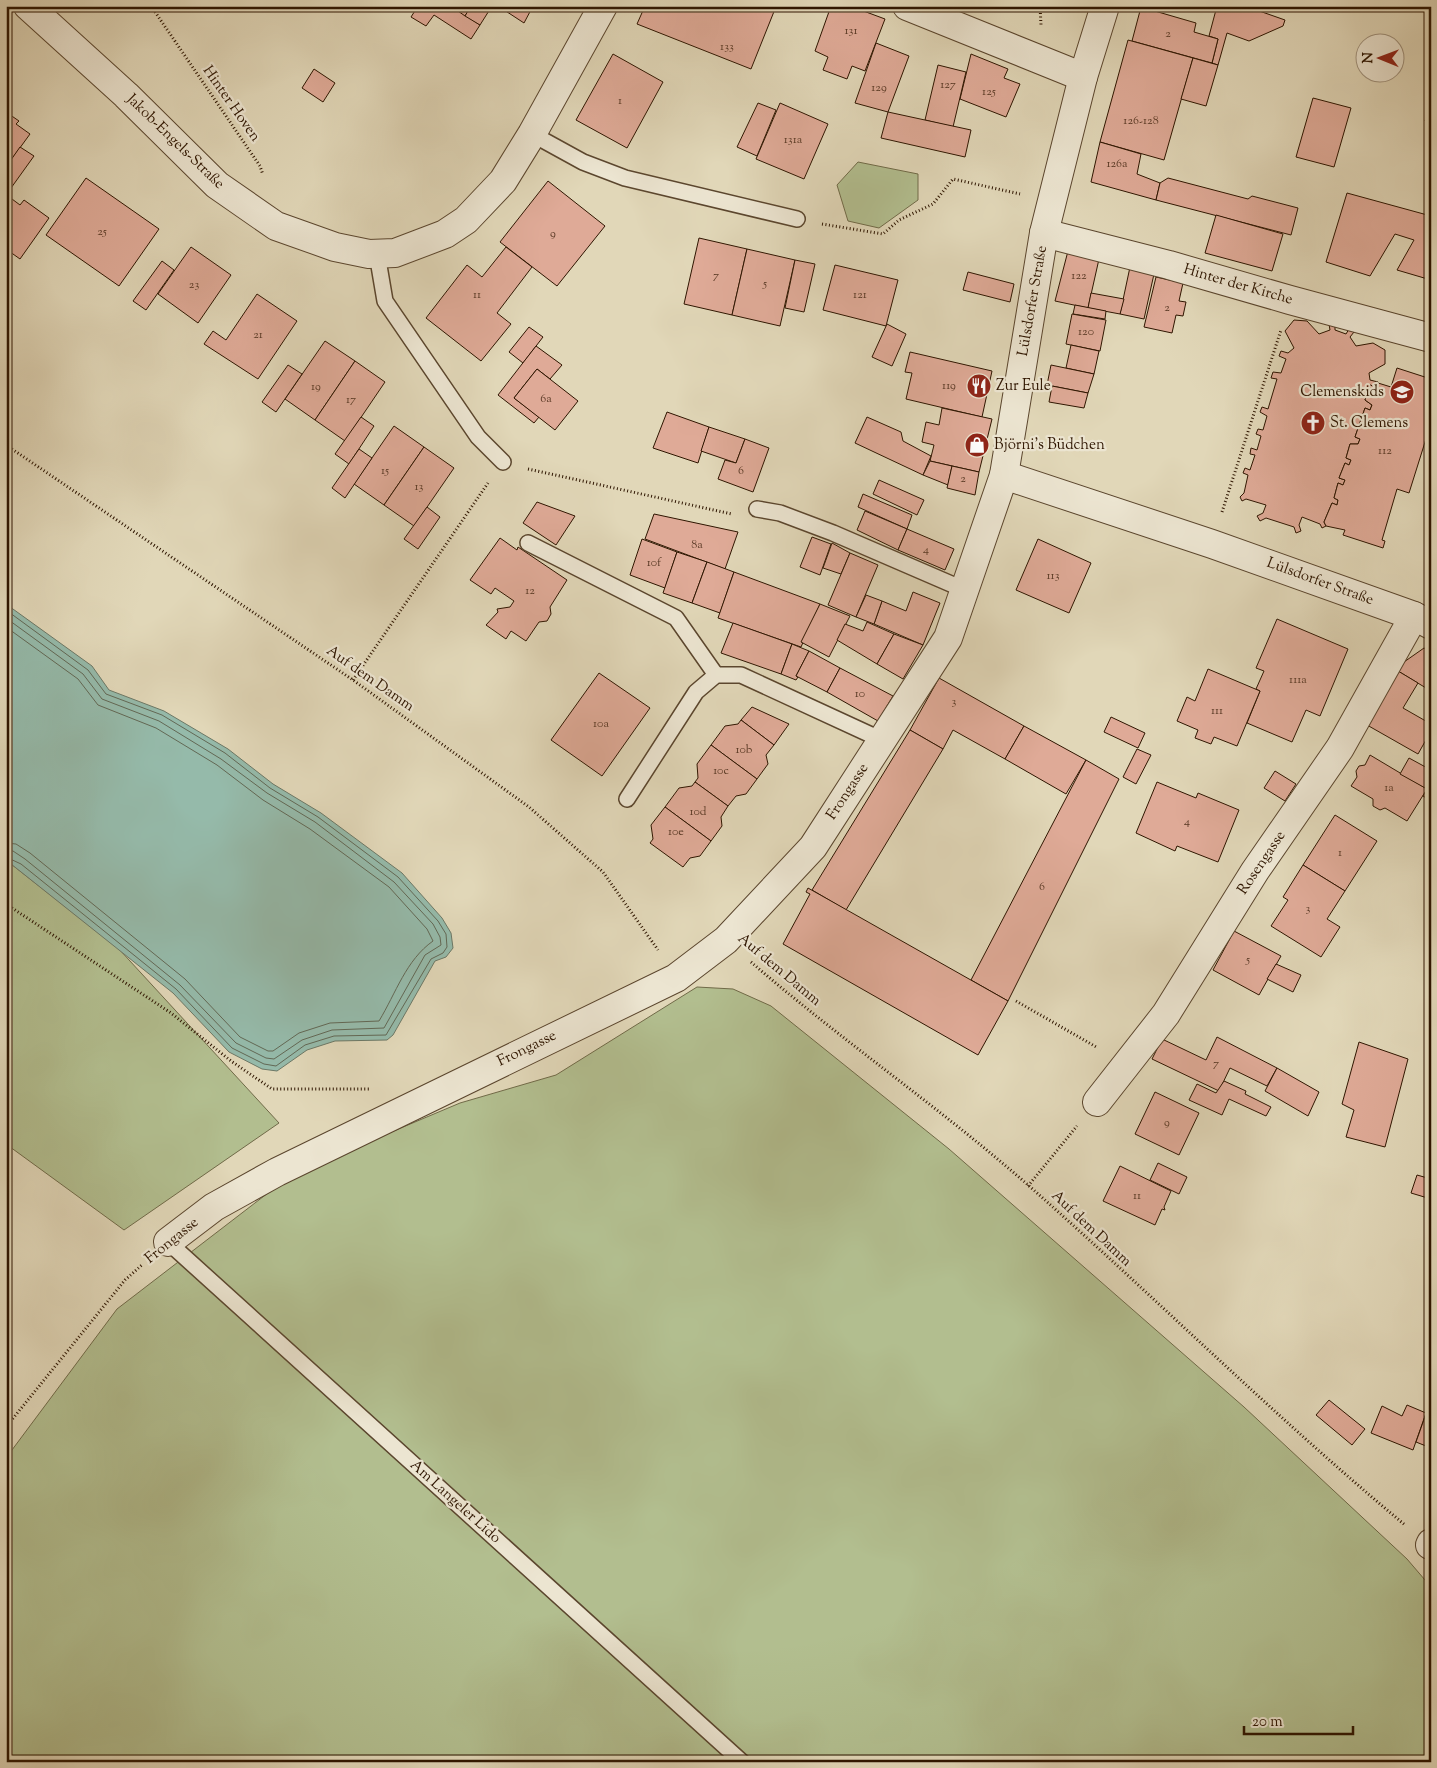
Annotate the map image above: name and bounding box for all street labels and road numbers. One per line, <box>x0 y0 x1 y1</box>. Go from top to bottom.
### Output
street label: Hinter Hoven <box>197 62 265 146</box>
street label: Jakob-Engels-Straße <box>121 89 229 194</box>
street label: Lülsdorfer Straße <box>1013 244 1053 358</box>
street label: Hinter der Kirche <box>1181 259 1295 311</box>
street label: Lülsdorfer Straße <box>1264 553 1376 611</box>
street label: Auf dem Damm <box>322 641 419 718</box>
street label: Frongasse <box>822 760 874 824</box>
street label: Rosengasse <box>1233 827 1291 899</box>
street label: Auf dem Damm <box>733 929 826 1012</box>
street label: Frongasse <box>494 1026 560 1072</box>
street label: Auf dem Damm <box>1046 1186 1136 1272</box>
street label: Frongasse <box>141 1213 203 1269</box>
street label: Am Langeler Lido <box>405 1455 505 1549</box>

